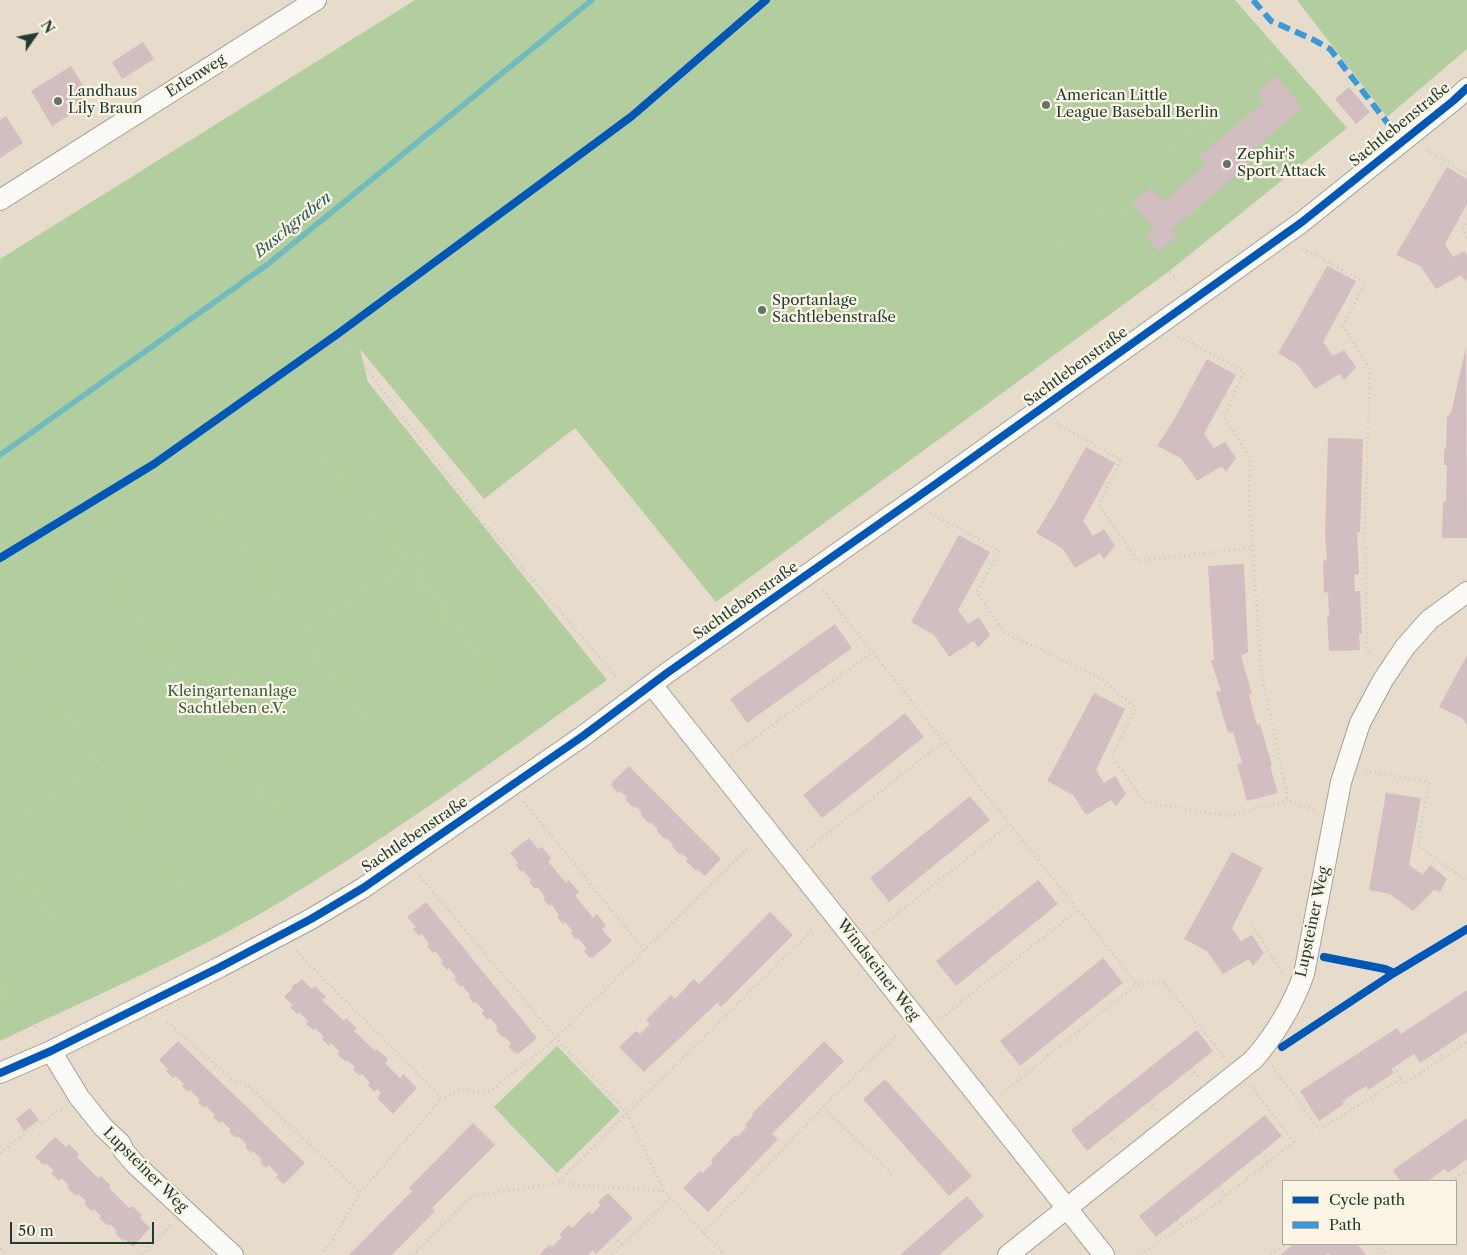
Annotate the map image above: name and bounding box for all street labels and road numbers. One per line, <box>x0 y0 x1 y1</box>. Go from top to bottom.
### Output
street label: Erlenweg <box>163 51 229 101</box>
street label: Sachtlebenstraße <box>1346 79 1454 171</box>
street label: Sachtlebenstraße <box>1021 323 1131 411</box>
street label: Sachtlebenstraße <box>690 558 802 644</box>
street label: Sachtlebenstraße <box>359 793 471 877</box>
street label: Lupsteiner Weg <box>1292 865 1334 979</box>
street label: Windsteiner Weg <box>833 916 923 1024</box>
street label: Lupsteiner Weg <box>99 1124 191 1216</box>

